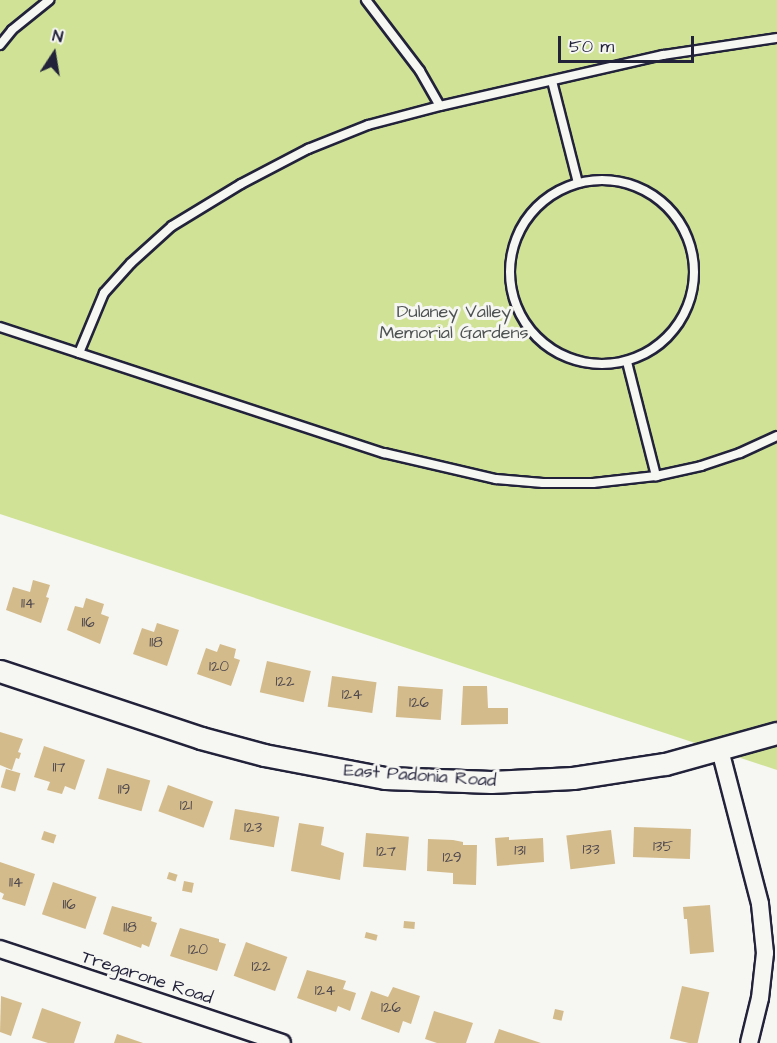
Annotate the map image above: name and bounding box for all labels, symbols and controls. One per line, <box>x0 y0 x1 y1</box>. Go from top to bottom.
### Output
north arrow <box>24 24 84 84</box>
scale bar <box>561 24 698 62</box>
text: N <box>51 25 65 48</box>
text: 50 m <box>569 34 614 59</box>
park label: Dulaney Valley Memorial Gardens <box>379 302 529 344</box>
house number: 114 <box>21 595 35 613</box>
house number: 116 <box>81 614 95 632</box>
house number: 118 <box>149 634 163 652</box>
house number: 120 <box>209 658 229 676</box>
house number: 122 <box>275 673 295 691</box>
house number: 124 <box>342 686 362 704</box>
house number: 126 <box>409 694 429 712</box>
house number: 117 <box>52 759 66 777</box>
street label: East Padonia Road <box>343 760 497 792</box>
house number: 119 <box>118 781 130 799</box>
house number: 121 <box>180 797 192 815</box>
house number: 123 <box>244 819 262 837</box>
house number: 135 <box>653 838 673 856</box>
house number: 133 <box>582 841 600 859</box>
house number: 131 <box>514 842 526 860</box>
house number: 127 <box>376 843 396 861</box>
house number: 129 <box>442 849 462 867</box>
house number: 114 <box>9 874 23 892</box>
house number: 116 <box>62 896 76 914</box>
house number: 118 <box>123 919 137 937</box>
house number: 120 <box>188 941 208 959</box>
street label: Tregarone Road <box>79 947 215 1009</box>
house number: 122 <box>251 958 271 976</box>
house number: 124 <box>315 982 335 1000</box>
house number: 126 <box>381 999 401 1017</box>

